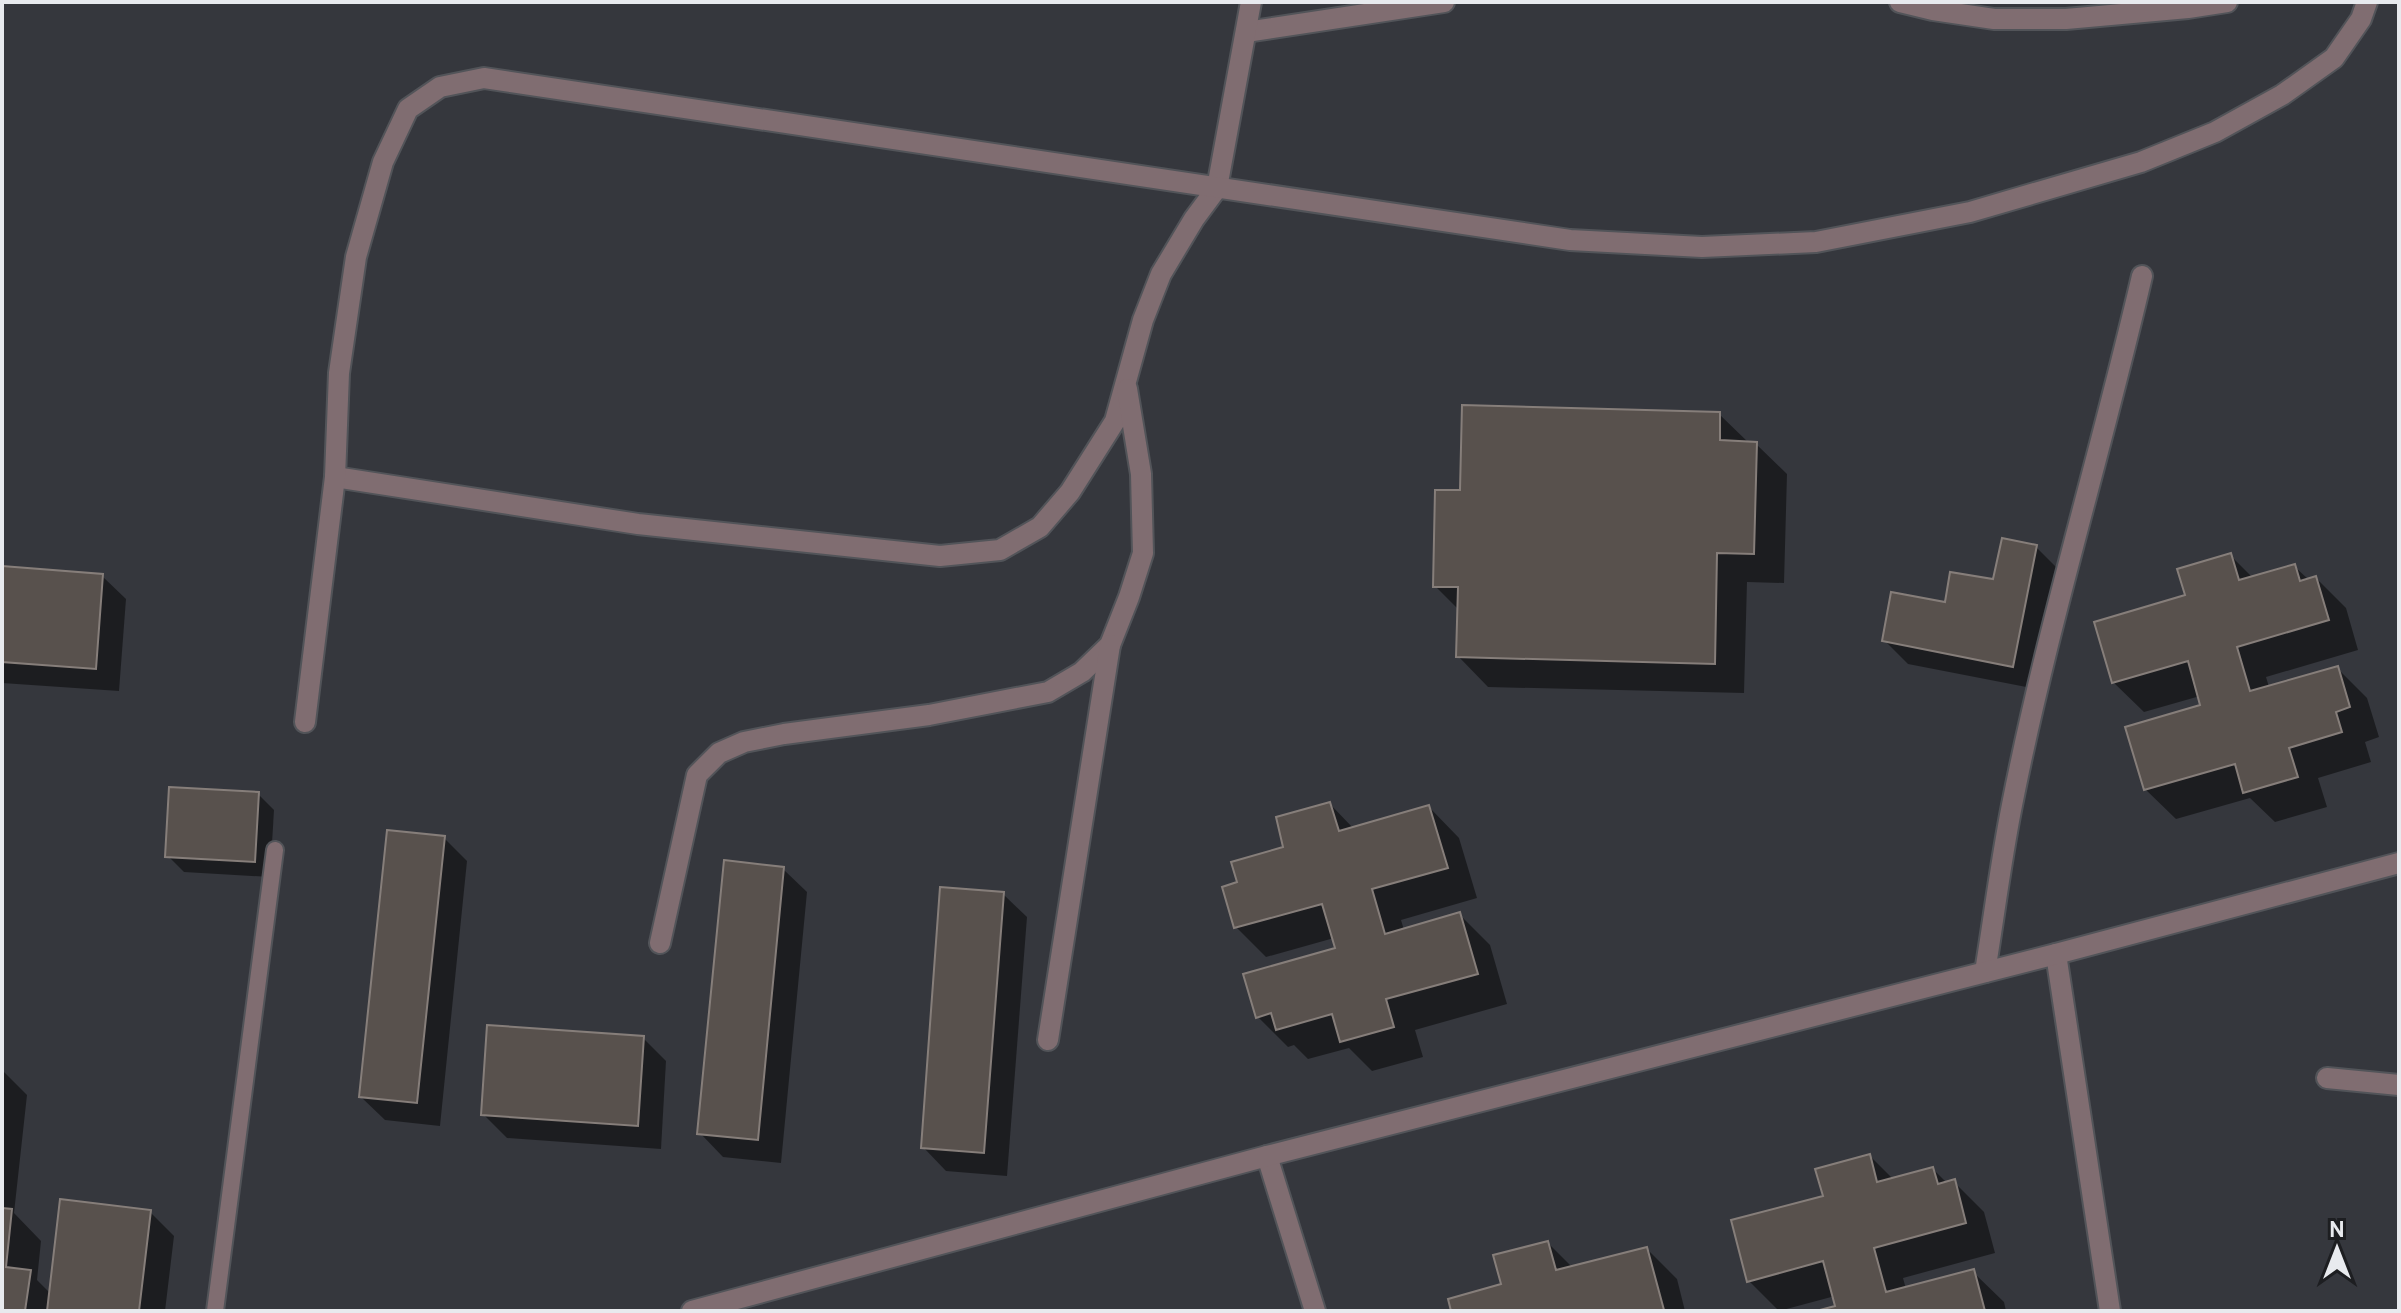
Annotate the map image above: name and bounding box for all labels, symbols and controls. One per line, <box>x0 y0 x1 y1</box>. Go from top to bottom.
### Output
north arrow <box>2297 1209 2377 1289</box>
text: N <box>2329 1218 2345 1245</box>

